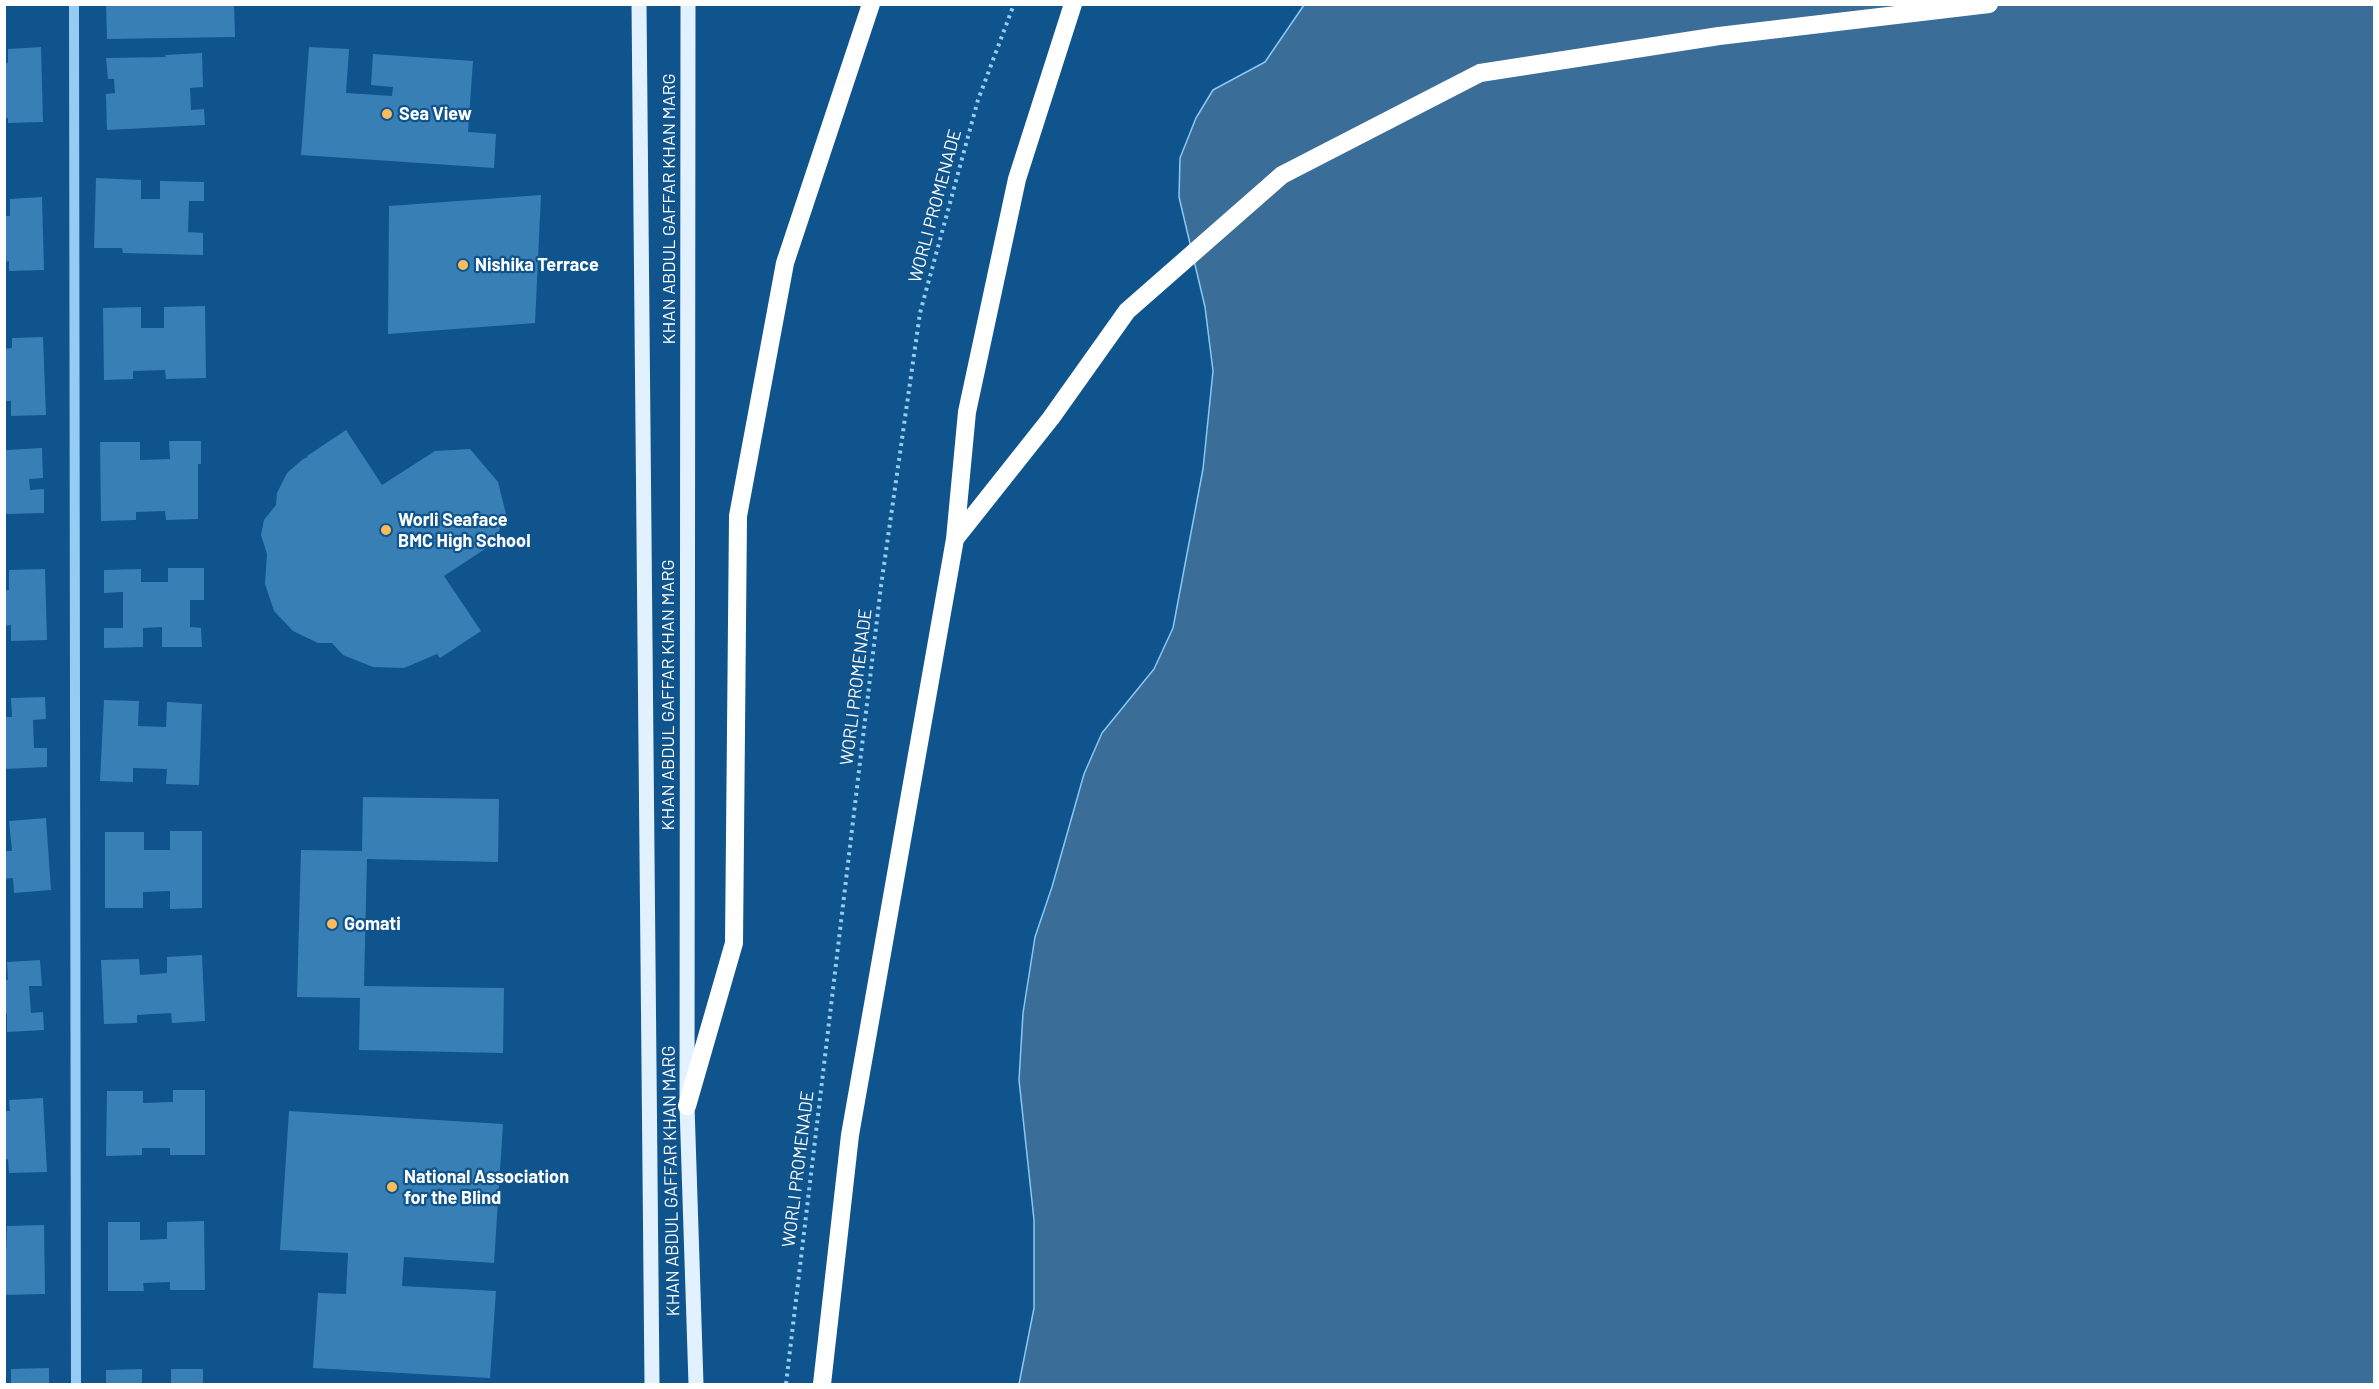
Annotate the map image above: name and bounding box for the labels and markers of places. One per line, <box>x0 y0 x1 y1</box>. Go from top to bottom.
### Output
place label: Sea View <box>399 103 472 125</box>
marker: Sea View <box>380 107 394 121</box>
place label: Nishika Terrace <box>475 254 599 276</box>
marker: Nishika Terrace <box>456 258 470 272</box>
place label: Worli Seaface BMC High School <box>398 509 531 552</box>
marker: Worli Seaface BMC High School <box>379 523 393 537</box>
place label: Gomati <box>344 913 401 935</box>
marker: Gomati <box>325 917 339 931</box>
place label: National Association for the Blind <box>404 1166 569 1208</box>
marker: National Association for the Blind <box>385 1180 399 1194</box>

